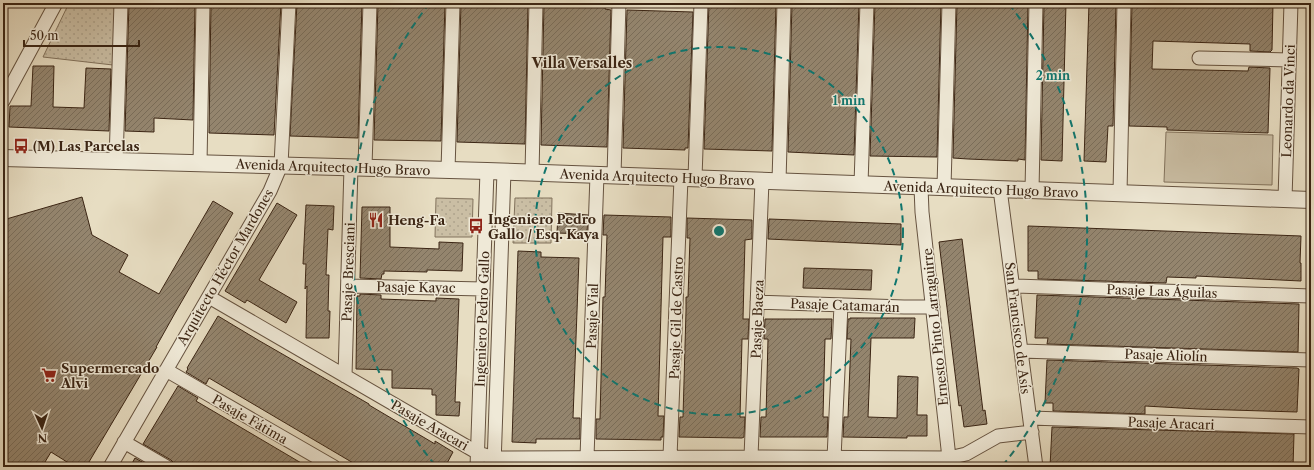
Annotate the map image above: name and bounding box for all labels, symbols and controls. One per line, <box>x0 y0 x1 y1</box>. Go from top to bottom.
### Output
scale bar <box>24 22 139 48</box>
text: 50 m <box>30 28 59 43</box>
street label: Leonardo da Vinci <box>1278 44 1298 158</box>
district label: Villa Versalles <box>531 54 632 72</box>
text: 2 min <box>1036 68 1071 83</box>
text: 1 min <box>833 93 866 108</box>
bus stop icon: (M) Las Parcelas <box>12 137 30 155</box>
place label: (M) Las Parcelas <box>33 138 139 154</box>
street label: Avenida Arquitecto Hugo Bravo <box>234 156 431 178</box>
street label: Avenida Arquitecto Hugo Bravo <box>558 166 755 188</box>
street label: Avenida Arquitecto Hugo Bravo <box>882 178 1079 200</box>
street label: Arquitecto Héctor Mardones <box>173 186 277 349</box>
restaurant icon: Heng-Fa <box>367 211 385 229</box>
place label: Ingeniero Pedro Gallo / Esq. Kaya <box>488 211 600 242</box>
place label: Heng-Fa <box>388 212 446 228</box>
bus stop icon: Ingeniero Pedro Gallo / Esq. Kaya <box>467 217 485 235</box>
street label: Pasaje Bresciani <box>338 222 358 322</box>
centre of rings <box>712 224 726 238</box>
street label: Ernesto Pinto Larraguirre <box>919 248 951 406</box>
street label: Ingeniero Pedro Gallo <box>472 251 492 387</box>
street label: Pasaje Gil de Castro <box>666 256 686 380</box>
street label: San Francisco de Asís <box>1002 261 1034 395</box>
street label: Pasaje Kayac <box>376 278 456 296</box>
street label: Pasaje Baeza <box>748 279 766 359</box>
street label: Pasaje Las Águilas <box>1106 281 1218 301</box>
street label: Pasaje Vial <box>583 283 601 349</box>
street label: Pasaje Catamarán <box>790 295 900 315</box>
street label: Pasaje Aliolín <box>1124 346 1208 364</box>
place label: Supermercado Alvi <box>60 360 159 391</box>
supermarket icon: Supermercado Alvi <box>40 366 58 384</box>
street label: Pasaje Fátima <box>209 391 291 447</box>
street label: Pasaje Aracari <box>388 396 472 454</box>
north arrow <box>22 408 62 448</box>
street label: Pasaje Aracari <box>1127 413 1215 433</box>
text: N <box>37 431 48 445</box>

